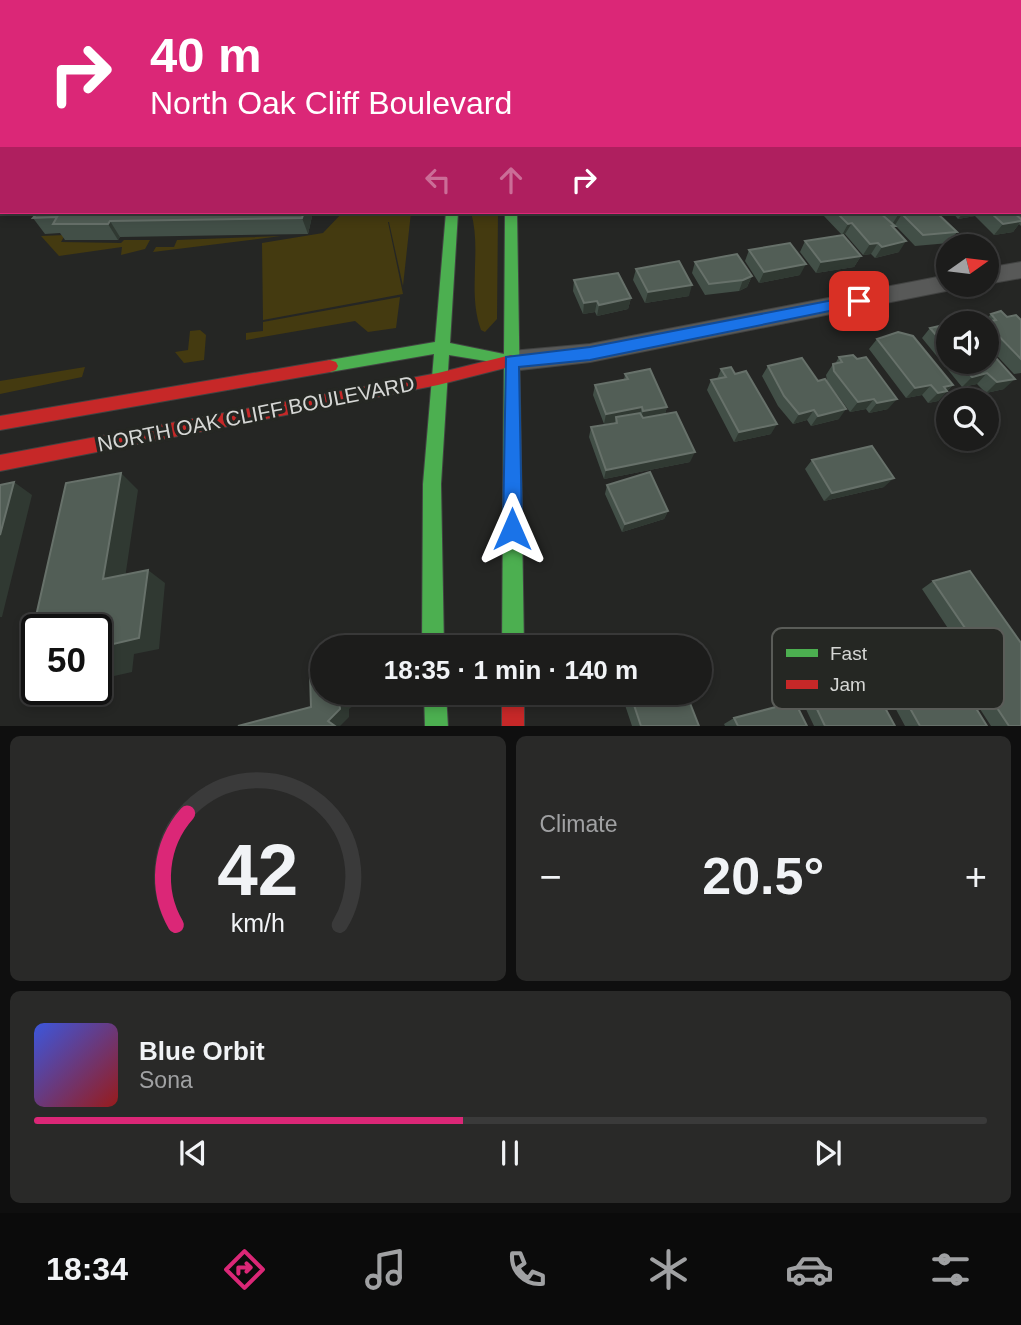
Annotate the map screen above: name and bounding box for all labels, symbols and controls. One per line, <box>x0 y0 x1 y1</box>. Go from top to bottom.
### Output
icon: right <box>35 28 126 119</box>
text: 40 m <box>150 28 262 82</box>
text: North Oak Cliff Boulevard <box>150 85 512 121</box>
icon: left <box>419 161 457 199</box>
icon: ahead <box>492 161 530 199</box>
icon: right <box>565 161 603 199</box>
north arrow <box>936 234 999 298</box>
map controls <box>936 234 999 451</box>
pin <box>829 271 889 331</box>
icon: arrive <box>840 282 878 320</box>
button: sound <box>936 311 999 374</box>
street label: NORTH OAK CLIFF BOULEVARD <box>95 371 416 456</box>
button: search <box>936 388 999 451</box>
position arrow <box>475 492 549 566</box>
speed limit sign: 50 <box>21 614 112 705</box>
legend <box>772 628 1004 709</box>
text: Fast <box>830 643 868 664</box>
text: 18:35 · 1 min · 140 m <box>384 655 638 685</box>
text: Jam <box>830 674 866 695</box>
text: Climate <box>540 811 617 837</box>
text: 42 <box>217 829 298 910</box>
text: 20.5° <box>702 847 824 905</box>
text: − <box>540 856 562 898</box>
text: + <box>965 856 987 898</box>
text: km/h <box>231 908 285 936</box>
text: Blue Orbit <box>139 1036 265 1066</box>
text: Sona <box>139 1067 193 1093</box>
icon: previous <box>174 1134 212 1172</box>
icon: pause <box>491 1134 529 1172</box>
icon: next <box>809 1134 847 1172</box>
icon: directions <box>220 1245 269 1294</box>
icon: music <box>361 1245 410 1294</box>
icon: phone <box>502 1245 551 1294</box>
icon: climate <box>644 1245 693 1294</box>
icon: car <box>785 1245 834 1294</box>
icon: filters <box>926 1245 975 1294</box>
text: 18:34 <box>46 1251 128 1287</box>

